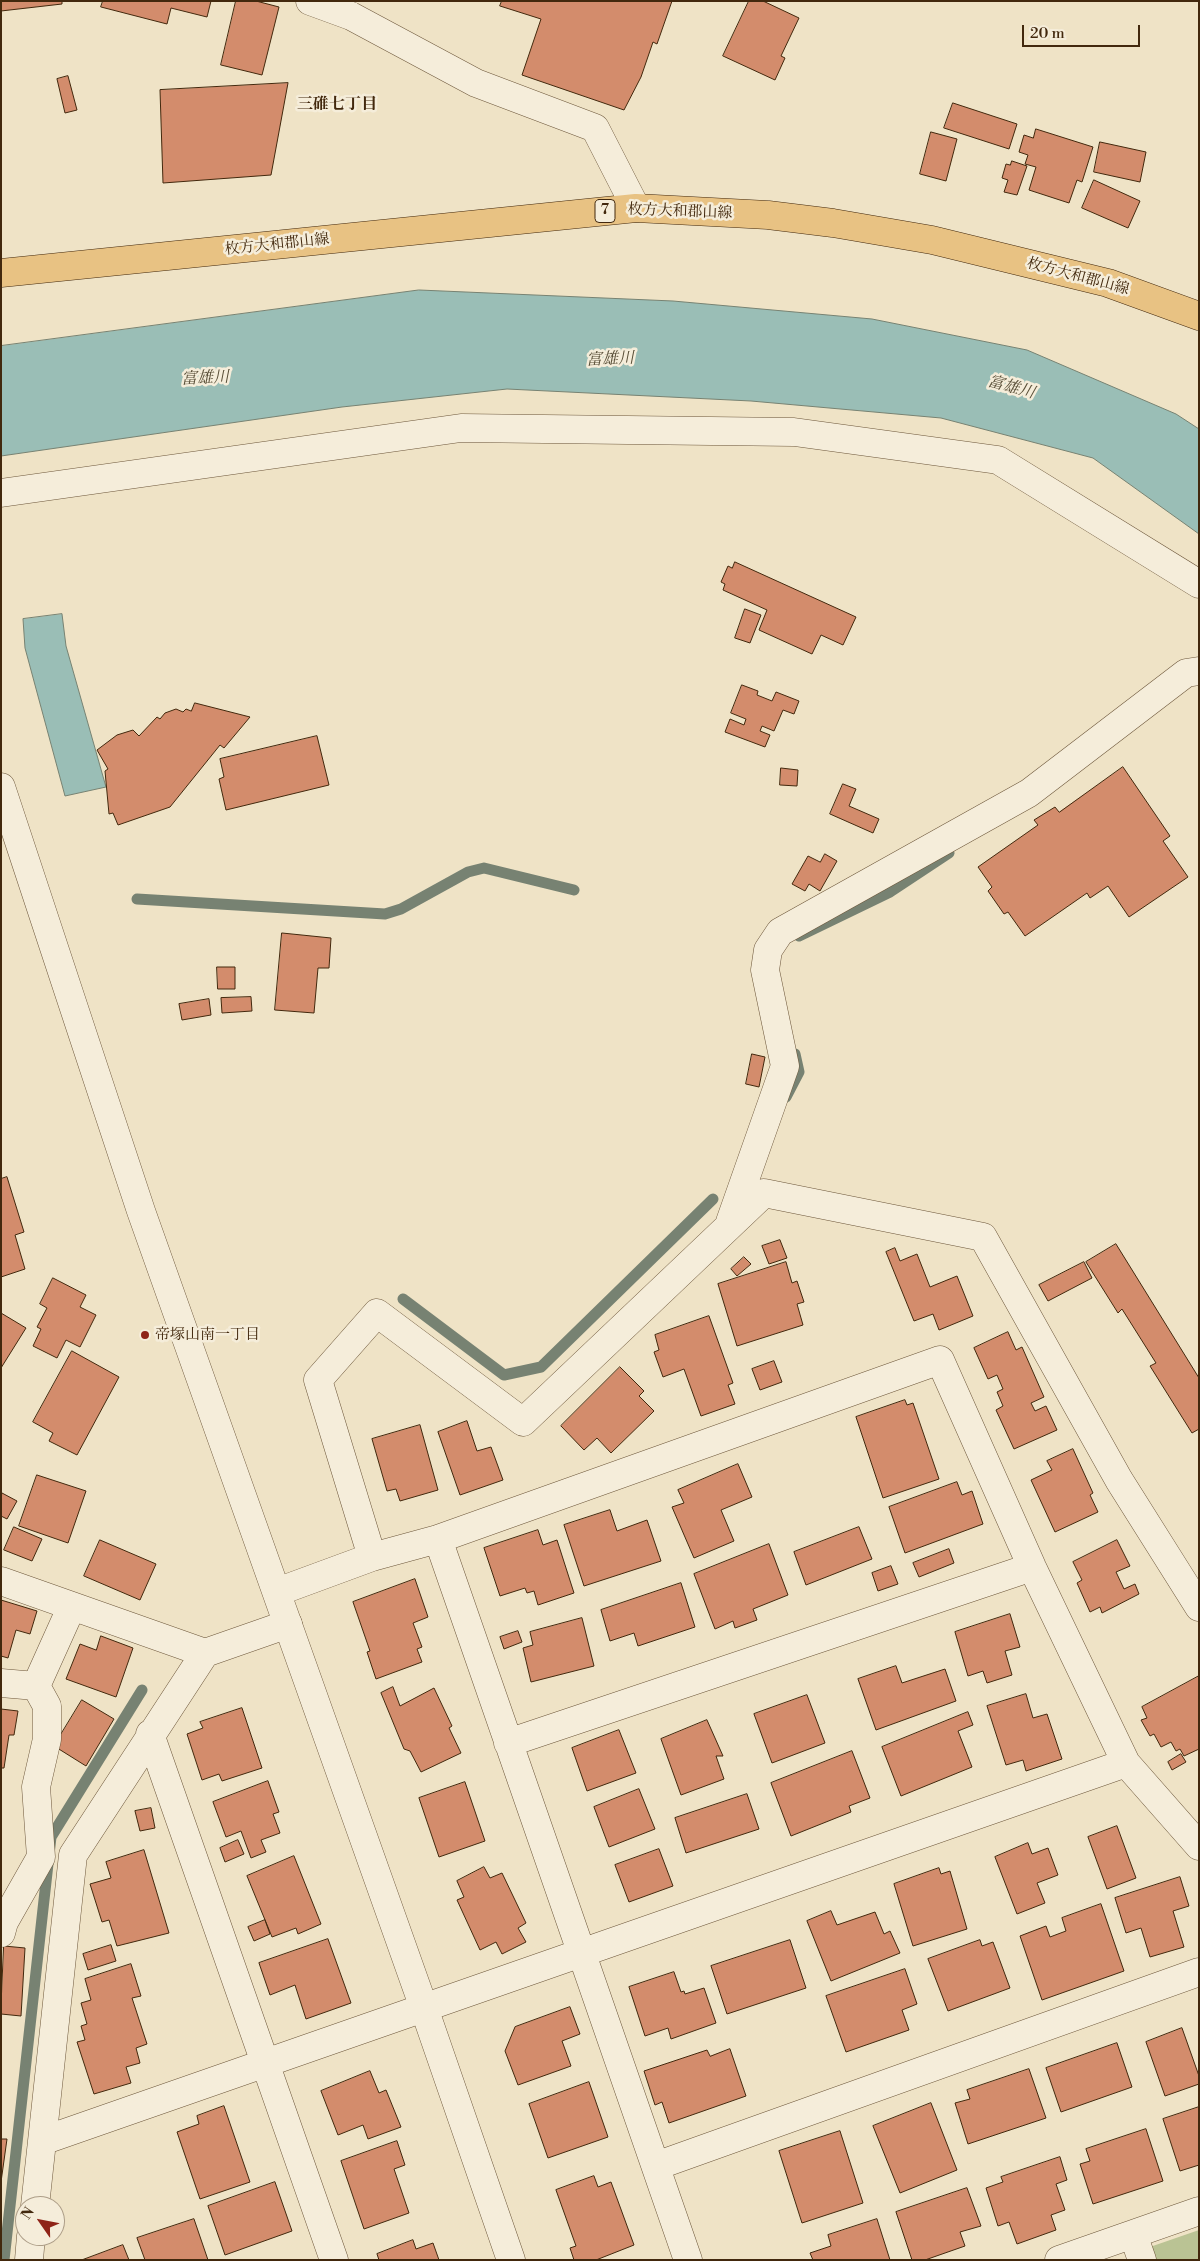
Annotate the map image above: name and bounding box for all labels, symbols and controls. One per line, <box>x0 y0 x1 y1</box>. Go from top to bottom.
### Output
scale bar <box>1025 15 1142 47</box>
text: 20 m <box>1030 24 1065 43</box>
district label: 三碓七丁目 <box>297 95 377 115</box>
road number: 7 <box>595 200 615 222</box>
street label: 枚方大和郡山線 <box>627 201 733 223</box>
street label: 枚方大和郡山線 <box>224 231 330 259</box>
street label: 枚方大和郡山線 <box>1025 255 1131 299</box>
water label: 富雄川 <box>586 349 634 371</box>
water label: 富雄川 <box>181 368 229 390</box>
water label: 富雄川 <box>985 373 1037 403</box>
place label: 帝塚山南一丁目 <box>155 1326 260 1344</box>
marker: 帝塚山南一丁目 <box>139 1329 151 1341</box>
north arrow <box>15 2196 65 2246</box>
text: N <box>18 2204 39 2223</box>

